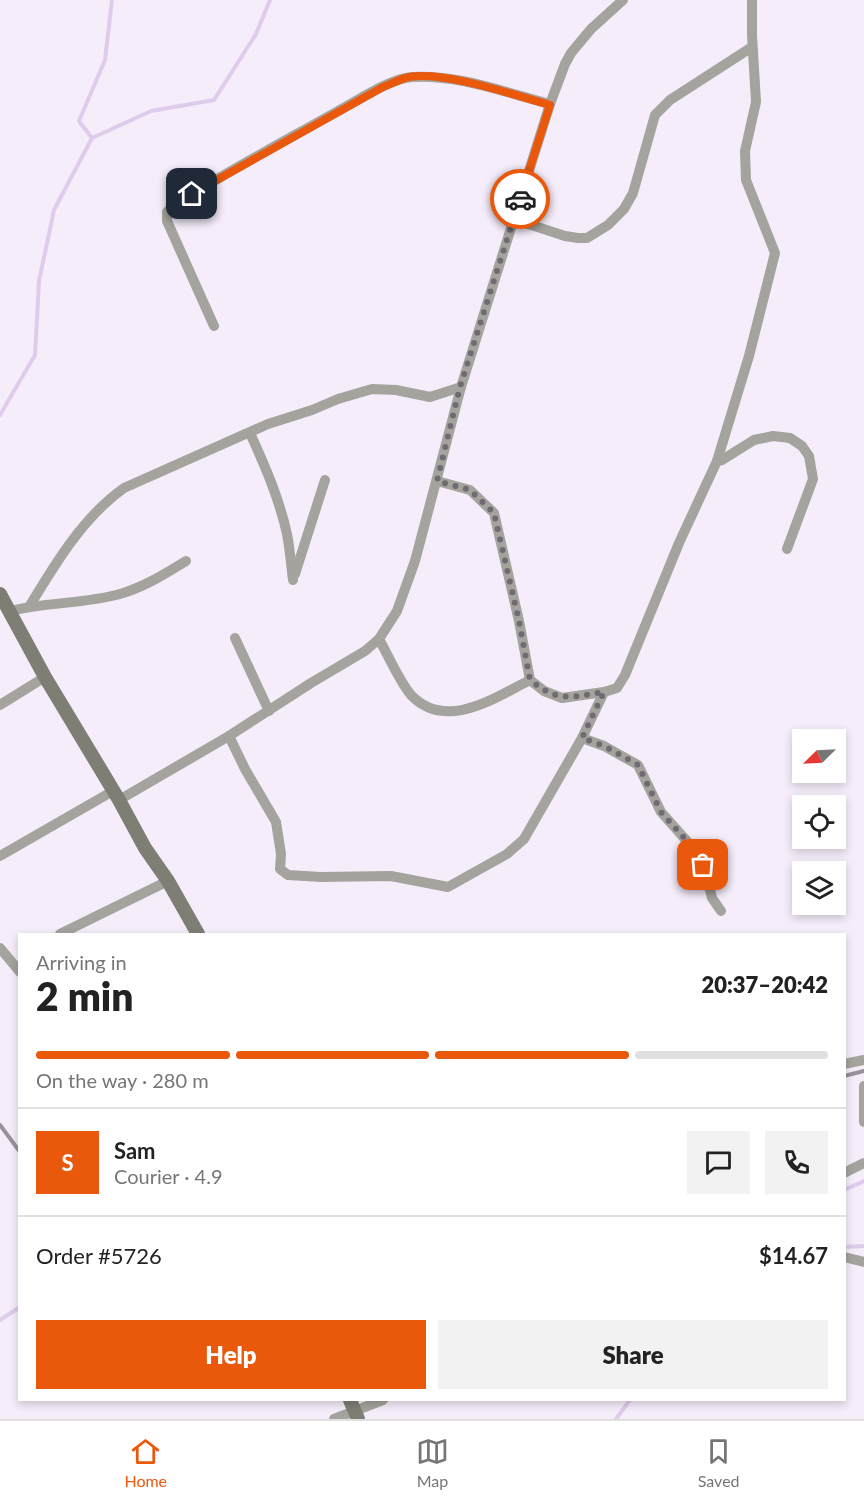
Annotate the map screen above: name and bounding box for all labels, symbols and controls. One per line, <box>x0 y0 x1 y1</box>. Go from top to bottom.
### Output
pin <box>166 168 217 219</box>
courier <box>490 169 550 229</box>
icon: home <box>175 177 208 210</box>
icon: car <box>504 183 537 216</box>
north arrow <box>792 729 846 783</box>
map controls <box>792 729 846 915</box>
button: locate <box>792 795 846 849</box>
pin <box>677 839 728 890</box>
icon: bag <box>686 848 719 881</box>
button: layers <box>792 861 846 915</box>
text: Arriving in <box>36 950 127 974</box>
text: 20:37–20:42 <box>702 971 828 998</box>
text: 2 min <box>36 973 133 1019</box>
text: On the way · 280 m <box>36 1068 209 1092</box>
button: chat <box>687 1131 750 1194</box>
button: phone <box>765 1131 828 1194</box>
text: Sam <box>114 1137 156 1164</box>
text: S <box>61 1149 74 1176</box>
text: Courier · 4.9 <box>114 1164 223 1188</box>
text: Order #5726 <box>36 1242 162 1269</box>
text: $14.67 <box>759 1242 828 1269</box>
button: Help <box>36 1320 426 1389</box>
button: Share <box>438 1320 828 1389</box>
tab: Home <box>124 1435 167 1490</box>
tab: Map <box>416 1435 449 1490</box>
tab: Saved <box>698 1435 740 1490</box>

